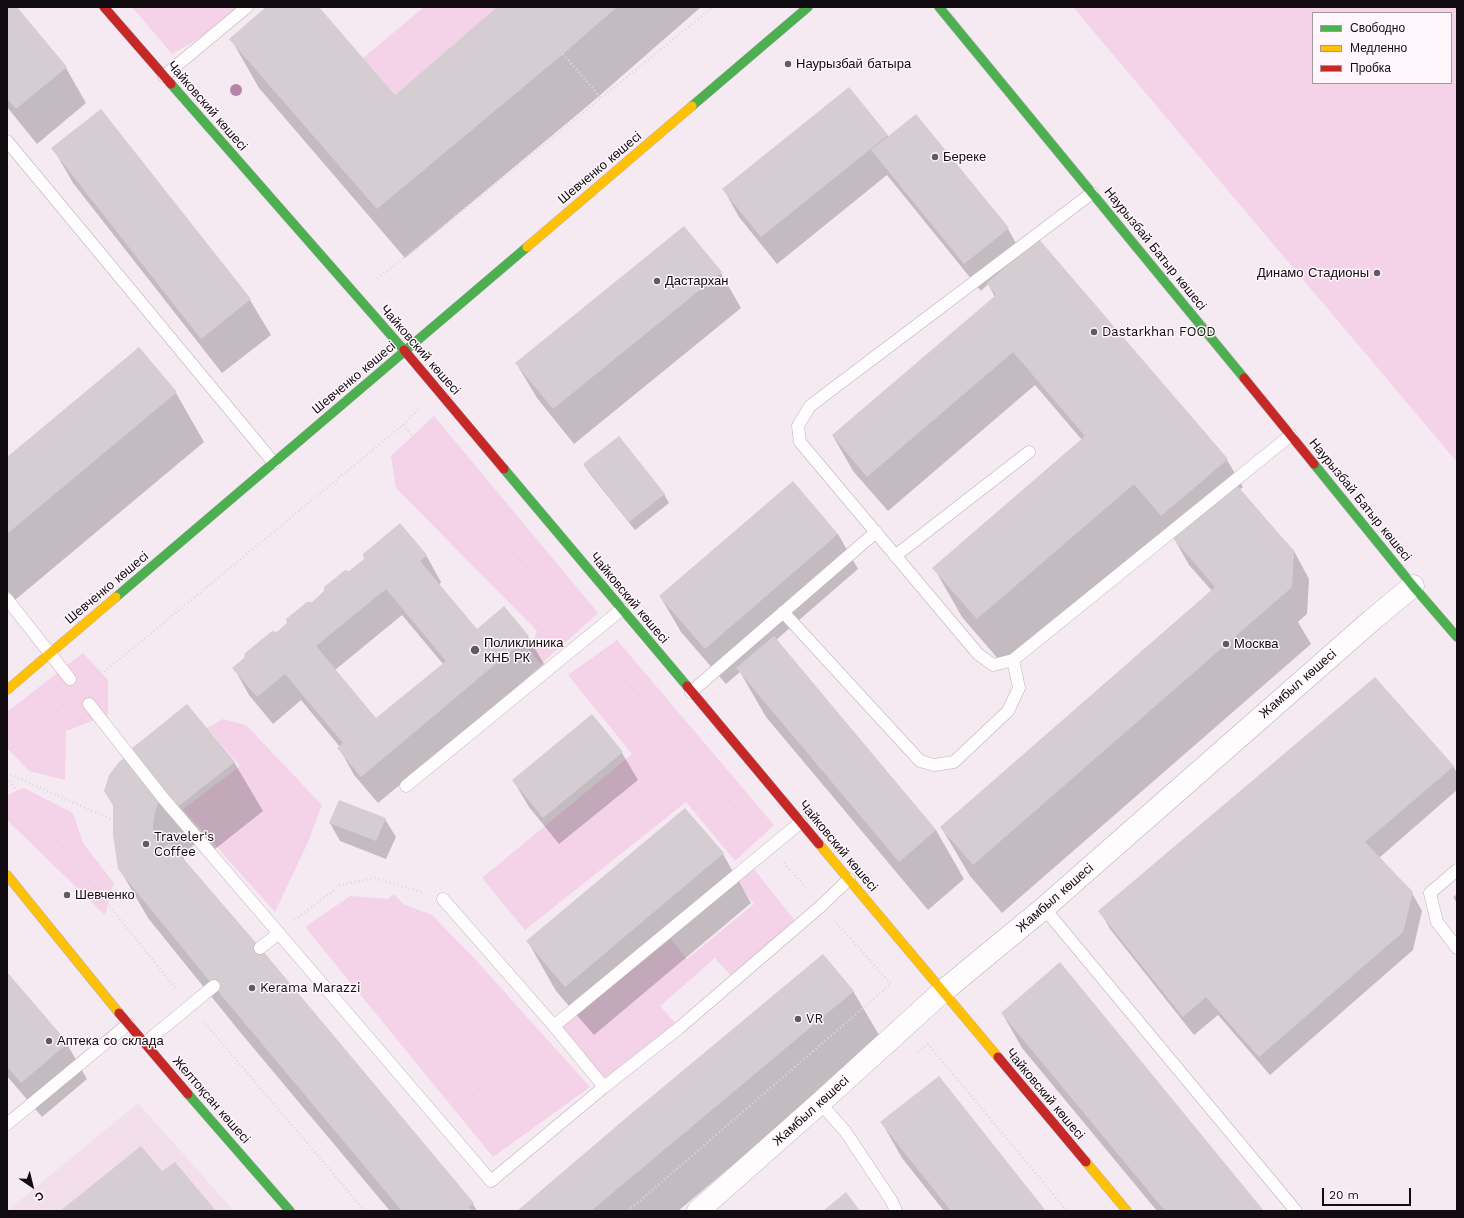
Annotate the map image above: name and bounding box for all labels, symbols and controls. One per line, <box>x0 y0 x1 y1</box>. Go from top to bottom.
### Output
legend <box>1312 12 1452 84</box>
text: Свободно <box>1350 21 1405 35</box>
text: Медленно <box>1350 41 1407 55</box>
place label: Наурызбай батыра <box>796 56 911 72</box>
street label: Чайковский көшесі <box>164 58 250 154</box>
marker: Наурызбай батыра <box>783 59 793 69</box>
text: Пробка <box>1350 61 1391 75</box>
street label: Шевченко көшесі <box>555 129 645 207</box>
place label: Береке <box>943 149 986 165</box>
marker: Береке <box>930 152 940 162</box>
street label: Наурызбай Батыр көшесі <box>1101 184 1209 314</box>
place label: Динамо Стадионы <box>1257 265 1369 281</box>
marker: Динамо Стадионы <box>1372 268 1382 278</box>
place label: Дастархан <box>665 273 728 289</box>
marker: Дастархан <box>652 276 662 286</box>
street label: Чайковский көшесі <box>377 302 463 398</box>
place label: Dastarkhan FOOD <box>1102 324 1216 340</box>
marker: Dastarkhan FOOD <box>1089 327 1099 337</box>
street label: Шевченко көшесі <box>309 339 399 417</box>
street label: Наурызбай Батыр көшесі <box>1306 435 1414 565</box>
street label: Шевченко көшесі <box>62 549 152 627</box>
street label: Чайковский көшесі <box>586 549 672 647</box>
place label: Поликлиника КНБ РК <box>484 635 563 666</box>
place label: Москва <box>1234 636 1278 652</box>
marker: Москва <box>1221 639 1231 649</box>
marker: Поликлиника КНБ РК <box>469 644 481 656</box>
street label: Жамбыл көшесі <box>1256 646 1340 722</box>
street label: Чайковский көшесі <box>795 797 881 895</box>
place label: Traveler's Coffee <box>154 829 214 860</box>
marker: Traveler's Coffee <box>141 839 151 849</box>
street label: Жамбыл көшесі <box>1013 860 1097 936</box>
place label: Шевченко <box>75 887 135 903</box>
marker: Шевченко <box>62 890 72 900</box>
place label: Kerama Marazzi <box>260 980 360 996</box>
marker: Kerama Marazzi <box>247 983 257 993</box>
place label: VR <box>806 1011 823 1027</box>
marker: VR <box>793 1014 803 1024</box>
place label: Аптека со склада <box>57 1033 164 1049</box>
marker: Аптека со склада <box>44 1036 54 1046</box>
street label: Чайковский көшесі <box>1002 1045 1088 1143</box>
street label: Желтоқсан көшесі <box>169 1053 253 1147</box>
street label: Жамбыл көшесі <box>770 1073 852 1149</box>
north arrow <box>12 1166 52 1206</box>
scale bar <box>1324 1180 1413 1206</box>
text: 20 m <box>1329 1188 1359 1202</box>
text: С <box>32 1189 46 1204</box>

